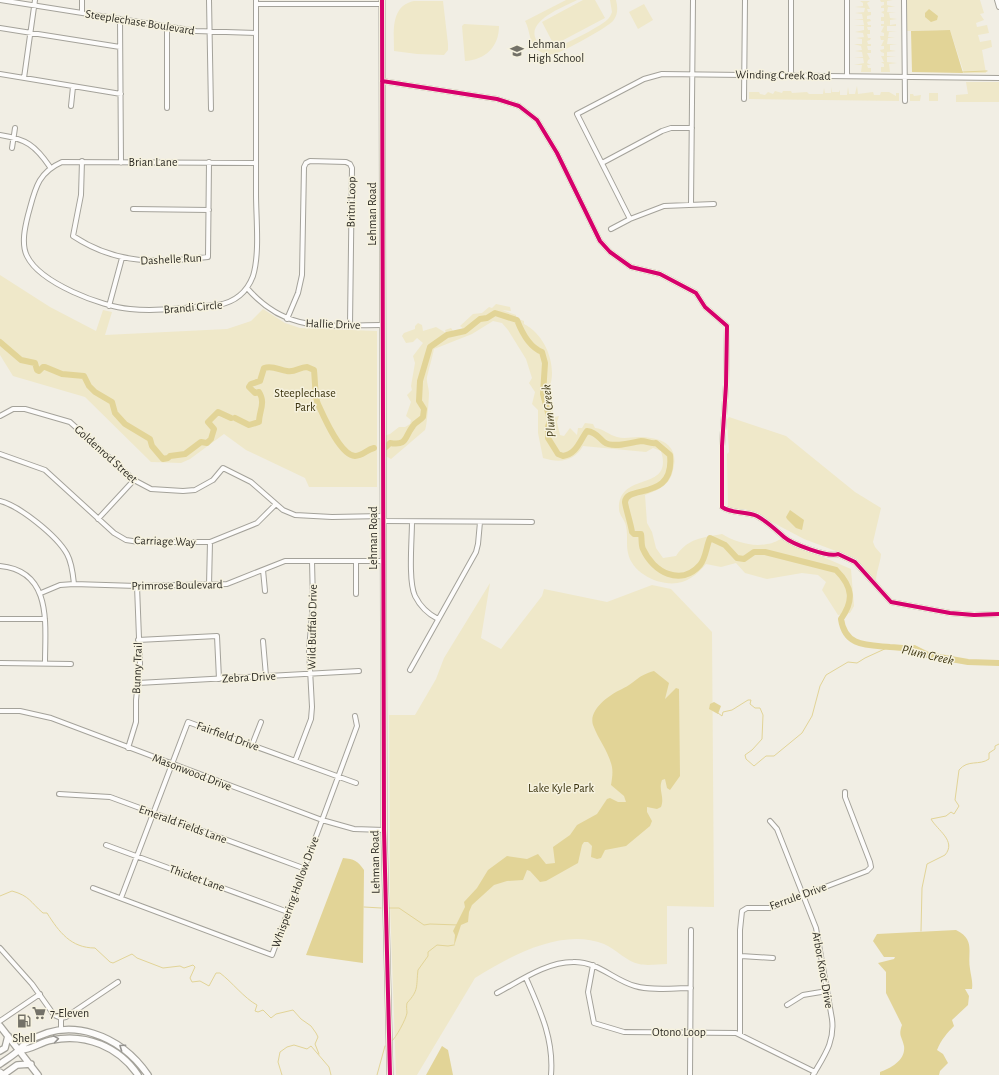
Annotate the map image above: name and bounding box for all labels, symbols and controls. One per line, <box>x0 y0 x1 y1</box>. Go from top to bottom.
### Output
street label: Steeplechase Boulevard <box>84 7 196 37</box>
place label: Lehman High School <box>528 38 584 64</box>
school or university icon: Lehman High School <box>509 43 525 59</box>
street label: Winding Creek Road <box>735 68 831 82</box>
street label: Brian Lane <box>129 156 177 168</box>
street label: Britni Loop <box>345 177 357 227</box>
street label: Lehman Road <box>366 182 378 246</box>
street label: Dashelle Run <box>140 251 202 267</box>
street label: Brandi Circle <box>163 298 223 316</box>
street label: Hallie Drive <box>305 317 361 331</box>
water label: Plum Creek <box>540 384 559 438</box>
park label: Steeplechase Park <box>274 387 336 413</box>
street label: Goldenrod Street <box>72 423 140 485</box>
street label: Lehman Road <box>367 506 379 570</box>
street label: Carriage Way <box>134 534 196 549</box>
street label: Primrose Boulevard <box>131 578 223 592</box>
street label: Wild Buffalo Drive <box>305 584 319 670</box>
street label: Bunny Trail <box>130 642 145 694</box>
water label: Plum Creek <box>900 643 955 668</box>
street label: Zebra Drive <box>222 670 276 684</box>
street label: Fairfield Drive <box>195 719 261 753</box>
street label: Masonwood Drive <box>151 751 233 793</box>
park label: Lake Kyle Park <box>528 782 594 795</box>
street label: Emerald Fields Lane <box>137 803 229 845</box>
street label: Lehman Road <box>368 830 382 894</box>
street label: Whispering Hollow Drive <box>269 835 321 949</box>
street label: Thicket Lane <box>168 862 226 894</box>
street label: Ferrule Drive <box>768 880 828 912</box>
street label: Arbor Knot Drive <box>810 931 836 1009</box>
supermarket icon: 7-Eleven <box>31 1005 47 1021</box>
place label: 7-Eleven <box>50 1007 89 1019</box>
fuel station icon: Shell <box>16 1013 32 1029</box>
street label: Otono Loop <box>652 1026 706 1038</box>
place label: Shell <box>12 1032 36 1044</box>
one-way arrow <box>53 1035 60 1044</box>
one-way arrow <box>119 1044 126 1052</box>

